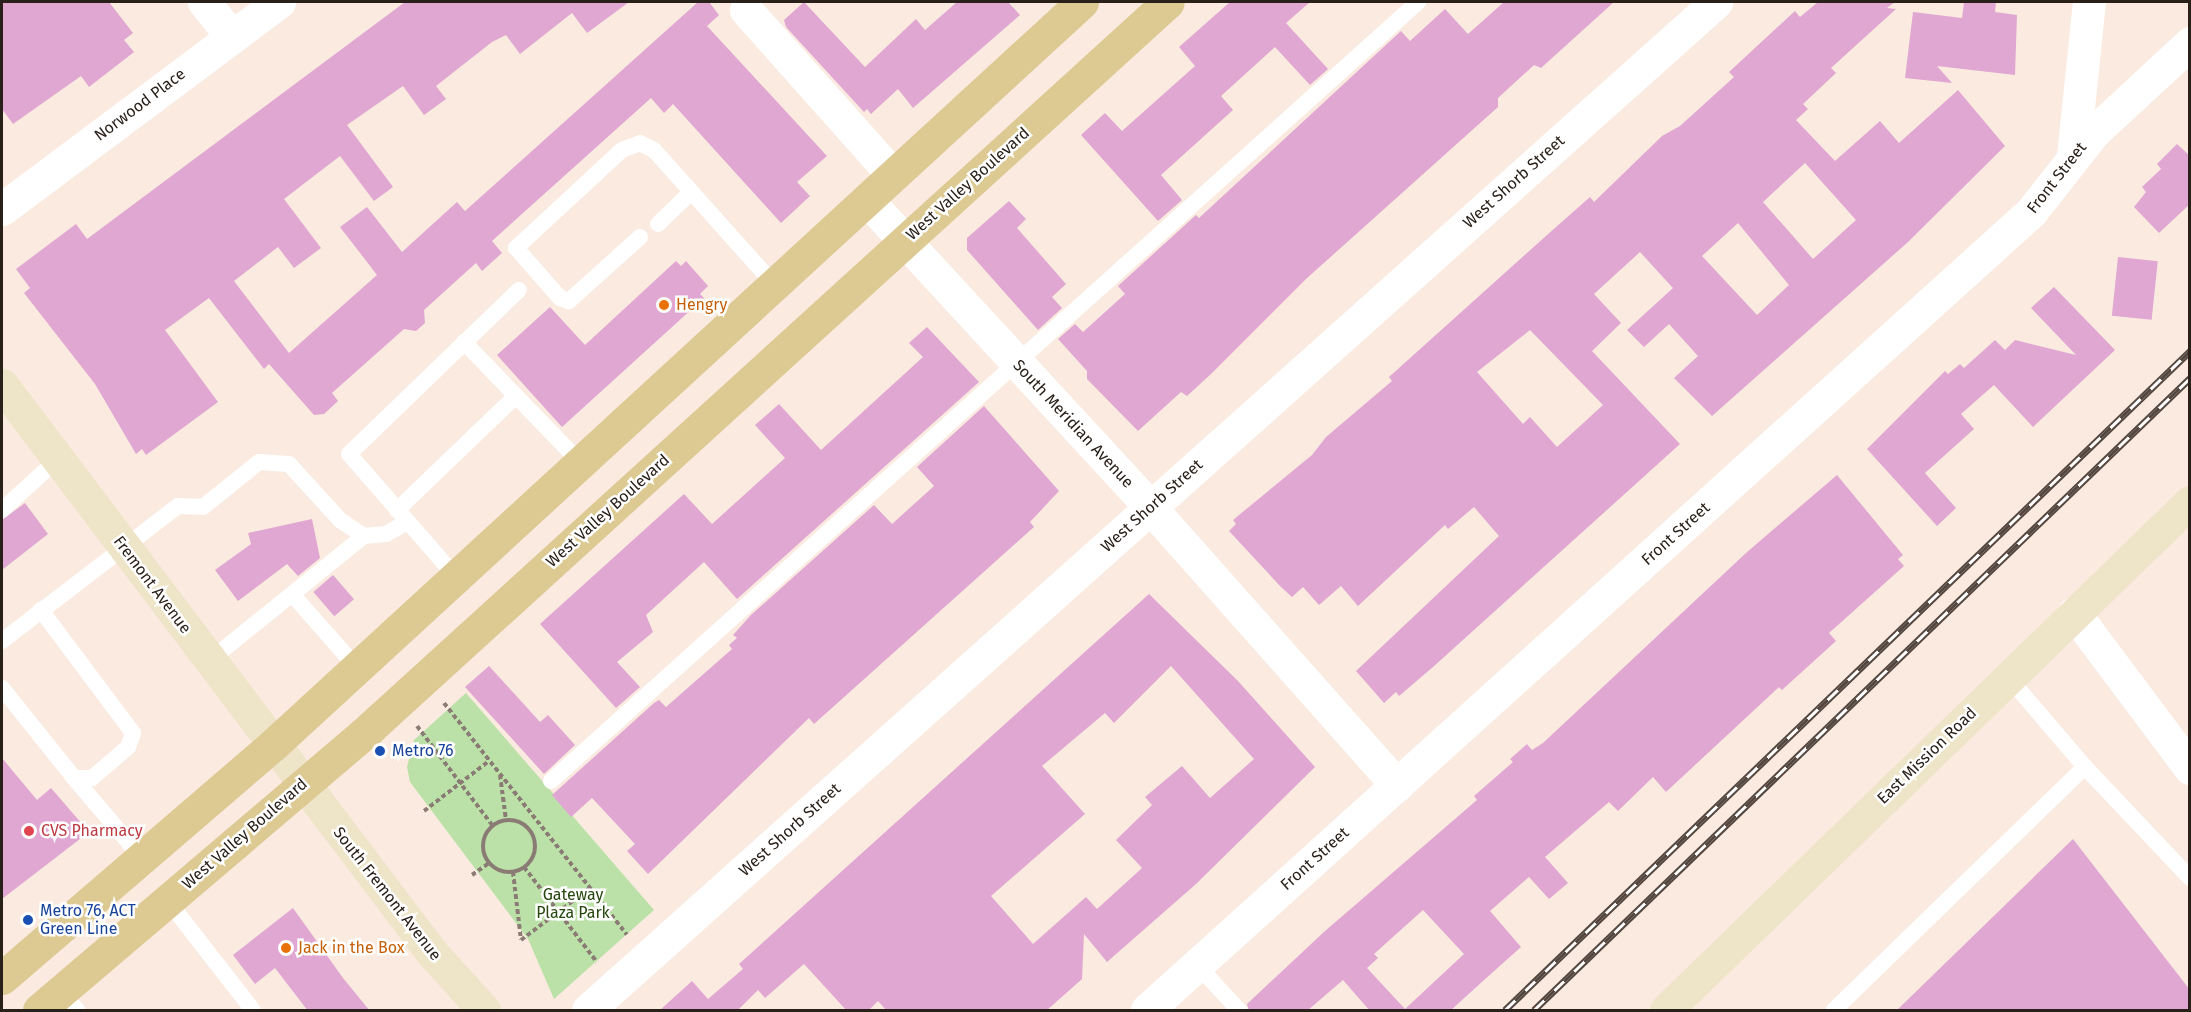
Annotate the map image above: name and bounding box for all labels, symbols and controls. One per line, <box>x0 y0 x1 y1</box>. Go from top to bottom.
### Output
street label: Norwood Place <box>91 65 189 145</box>
street label: West Valley Boulevard <box>902 124 1034 244</box>
street label: West Shorb Street <box>1459 131 1569 233</box>
street label: Front Street <box>2023 139 2091 217</box>
place label: Hengry <box>676 295 727 315</box>
marker: Hengry <box>657 298 671 312</box>
street label: South Meridian Avenue <box>1009 356 1137 492</box>
street label: West Valley Boulevard <box>542 451 674 571</box>
street label: West Shorb Street <box>1097 455 1207 557</box>
street label: Front Street <box>1638 498 1714 570</box>
street label: Fremont Avenue <box>109 532 195 638</box>
street label: East Mission Road <box>1873 704 1981 808</box>
place label: Metro 76 <box>392 741 453 761</box>
marker: Metro 76 <box>373 744 387 758</box>
street label: West Valley Boulevard <box>179 774 311 894</box>
street label: West Shorb Street <box>735 779 845 881</box>
place label: CVS Pharmacy <box>41 821 143 841</box>
street label: South Fremont Avenue <box>329 823 445 965</box>
street label: Front Street <box>1277 823 1353 895</box>
marker: CVS Pharmacy <box>22 824 36 838</box>
park label: Gateway Plaza Park <box>536 885 610 923</box>
place label: Metro 76, ACT Green Line <box>40 901 136 939</box>
marker: Metro 76, ACT Green Line <box>21 913 35 927</box>
place label: Jack in the Box <box>298 938 405 958</box>
marker: Jack in the Box <box>279 941 293 955</box>

